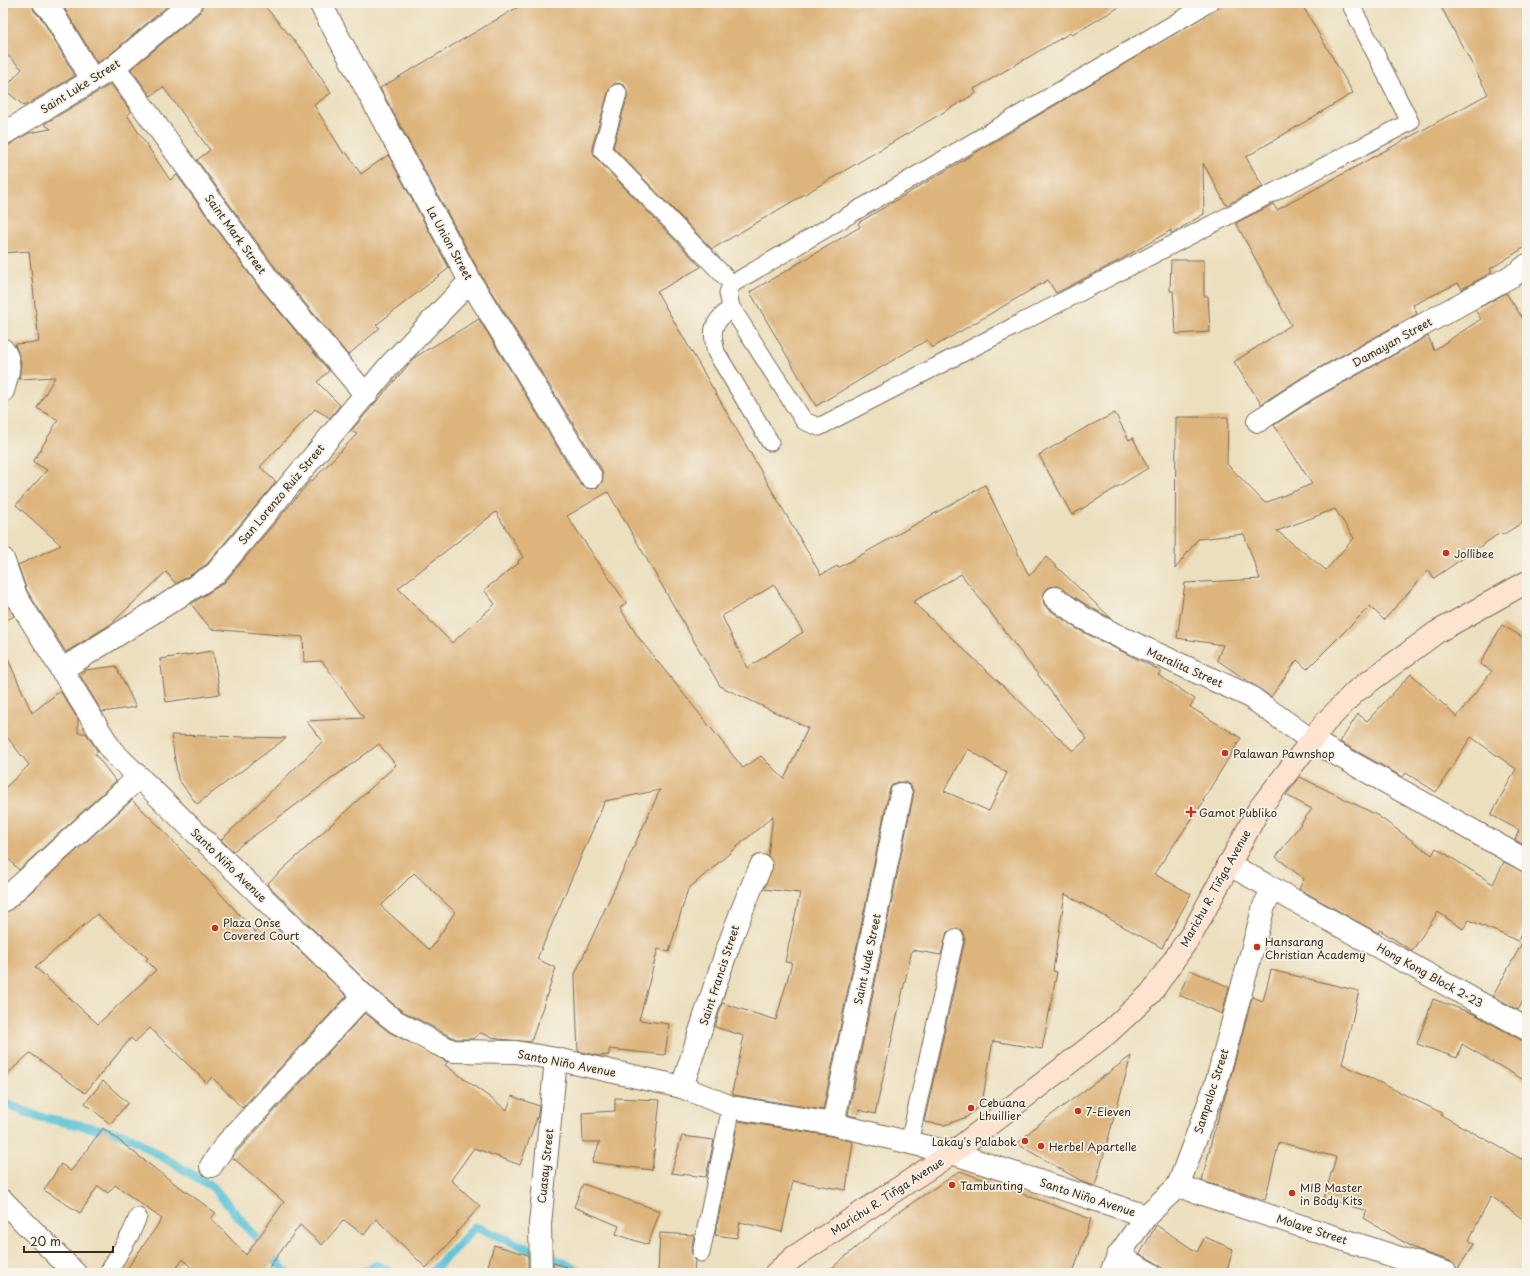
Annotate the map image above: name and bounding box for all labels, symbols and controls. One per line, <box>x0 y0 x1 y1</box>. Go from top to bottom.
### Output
street label: Saint Luke Street <box>37 54 124 117</box>
street label: Saint Mark Street <box>201 190 271 278</box>
street label: La Union Street <box>423 203 478 283</box>
street label: Damayan Street <box>1349 313 1436 371</box>
street label: San Lorenzo Ruiz Street <box>234 440 329 548</box>
place label: Jollibee <box>1454 545 1494 562</box>
marker: Jollibee <box>1441 548 1451 558</box>
street label: Maralita Street <box>1144 643 1226 692</box>
place label: Palawan Pawnshop <box>1233 745 1335 762</box>
marker: Palawan Pawnshop <box>1220 748 1230 758</box>
place label: Gamot Publiko <box>1199 804 1277 821</box>
marker: Gamot Publiko <box>1186 807 1196 817</box>
street label: Santo Niño Avenue <box>187 824 271 906</box>
street label: Marichu R. Tiñga Avenue <box>1176 826 1254 950</box>
street label: Saint Jude Street <box>849 911 885 1006</box>
place label: Plaza Onse Covered Court <box>223 914 300 944</box>
street label: Saint Francis Street <box>695 922 743 1027</box>
marker: Plaza Onse Covered Court <box>210 923 220 933</box>
place label: Hansarang Christian Academy <box>1265 933 1366 963</box>
street label: Hong Kong Block 2-23 <box>1374 939 1486 1011</box>
marker: Hansarang Christian Academy <box>1252 942 1262 952</box>
street label: Santo Niño Avenue <box>516 1045 618 1081</box>
street label: Sampaloc Street <box>1189 1046 1233 1136</box>
place label: Cebuana Lhuillier <box>979 1094 1026 1124</box>
marker: Cebuana Lhuillier <box>966 1103 976 1113</box>
place label: 7-Eleven <box>1086 1103 1131 1120</box>
marker: 7-Eleven <box>1073 1106 1083 1116</box>
street label: Cuasay Street <box>533 1127 557 1204</box>
place label: Lakay's Palabok <box>932 1133 1017 1150</box>
marker: Lakay's Palabok <box>1020 1136 1030 1146</box>
place label: Herbel Apartelle <box>1049 1138 1137 1155</box>
marker: Herbel Apartelle <box>1036 1141 1046 1151</box>
street label: Marichu R. Tiñga Avenue <box>827 1153 947 1239</box>
street label: Santo Niño Avenue <box>1038 1173 1138 1221</box>
place label: Tambunting <box>960 1177 1023 1194</box>
place label: MIB Master in Body Kits <box>1300 1179 1363 1209</box>
marker: Tambunting <box>947 1180 957 1190</box>
marker: MIB Master in Body Kits <box>1287 1188 1297 1198</box>
street label: Molave Street <box>1274 1210 1350 1249</box>
scale bar <box>24 1228 113 1254</box>
text: 20 m <box>30 1232 61 1250</box>

